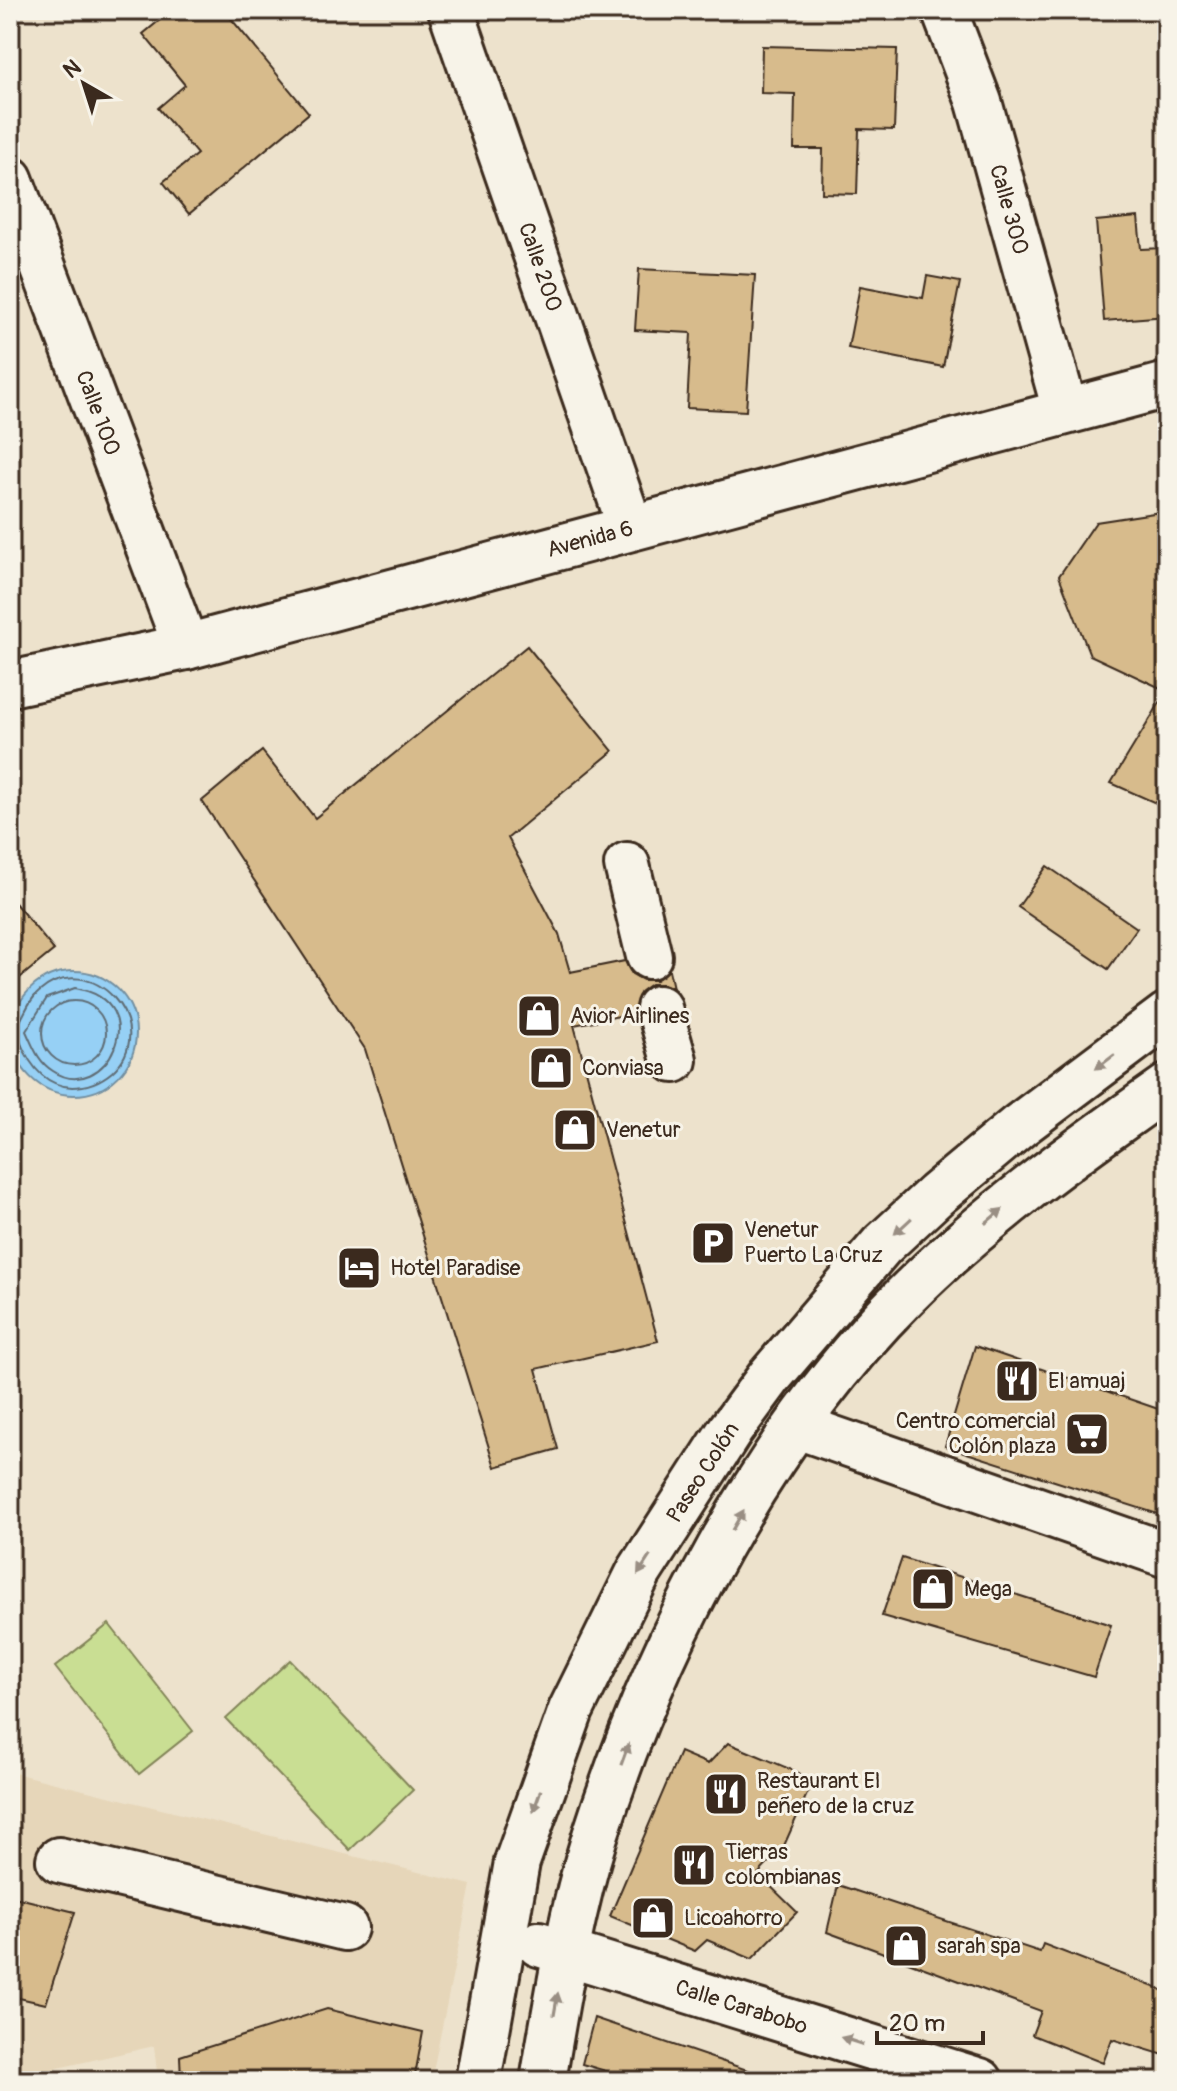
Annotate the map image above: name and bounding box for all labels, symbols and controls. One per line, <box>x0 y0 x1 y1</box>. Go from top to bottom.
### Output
north arrow <box>44 44 124 124</box>
text: N <box>57 54 87 85</box>
street label: Calle 300 <box>983 161 1035 258</box>
street label: Calle 200 <box>512 219 569 315</box>
street label: Calle 100 <box>69 367 127 459</box>
street label: Avenida 6 <box>544 514 636 564</box>
shop icon: Avior Airlines <box>515 992 563 1040</box>
place label: Avior Airlines <box>570 1002 689 1030</box>
shop icon: Conviasa <box>527 1044 575 1092</box>
place label: Conviasa <box>582 1054 664 1082</box>
one-way arrow <box>1095 1054 1115 1070</box>
shop icon: Venetur <box>551 1106 599 1154</box>
place label: Venetur <box>606 1116 681 1144</box>
one-way arrow <box>984 1208 1004 1225</box>
place label: Venetur Puerto La Cruz <box>744 1216 883 1269</box>
one-way arrow <box>894 1216 913 1234</box>
parking icon: Venetur Puerto La Cruz <box>689 1219 737 1267</box>
hotel icon: Hotel Paradise <box>335 1244 383 1292</box>
place label: Hotel Paradise <box>390 1254 521 1282</box>
restaurant icon: El amuaj <box>993 1357 1041 1405</box>
place label: El amuaj <box>1048 1367 1126 1395</box>
place label: Centro comercial Colón plaza <box>896 1407 1056 1460</box>
supermarket icon: Centro comercial Colón plaza <box>1063 1410 1111 1458</box>
street label: Paseo Colón <box>660 1417 746 1528</box>
one-way arrow <box>731 1509 745 1531</box>
one-way arrow <box>637 1554 651 1576</box>
shop icon: Mega <box>909 1565 957 1613</box>
place label: Mega <box>964 1575 1012 1603</box>
one-way arrow <box>619 1742 632 1766</box>
place label: Restaurant El peñero de la cruz <box>757 1767 914 1820</box>
restaurant icon: Restaurant El peñero de la cruz <box>702 1770 750 1818</box>
one-way arrow <box>530 1790 542 1814</box>
place label: Tierras colombianas <box>725 1838 841 1891</box>
restaurant icon: Tierras colombianas <box>670 1841 718 1889</box>
shop icon: Licoahorro <box>629 1894 677 1942</box>
place label: Licoahorro <box>684 1904 783 1932</box>
shop icon: sarah spa <box>882 1922 930 1970</box>
place label: sarah spa <box>937 1932 1021 1960</box>
street label: Calle Carabobo <box>672 1973 811 2041</box>
one-way arrow <box>551 1991 563 2016</box>
scale bar <box>877 1995 983 2045</box>
text: 20 m <box>889 2009 945 2038</box>
one-way arrow <box>840 2034 864 2046</box>

